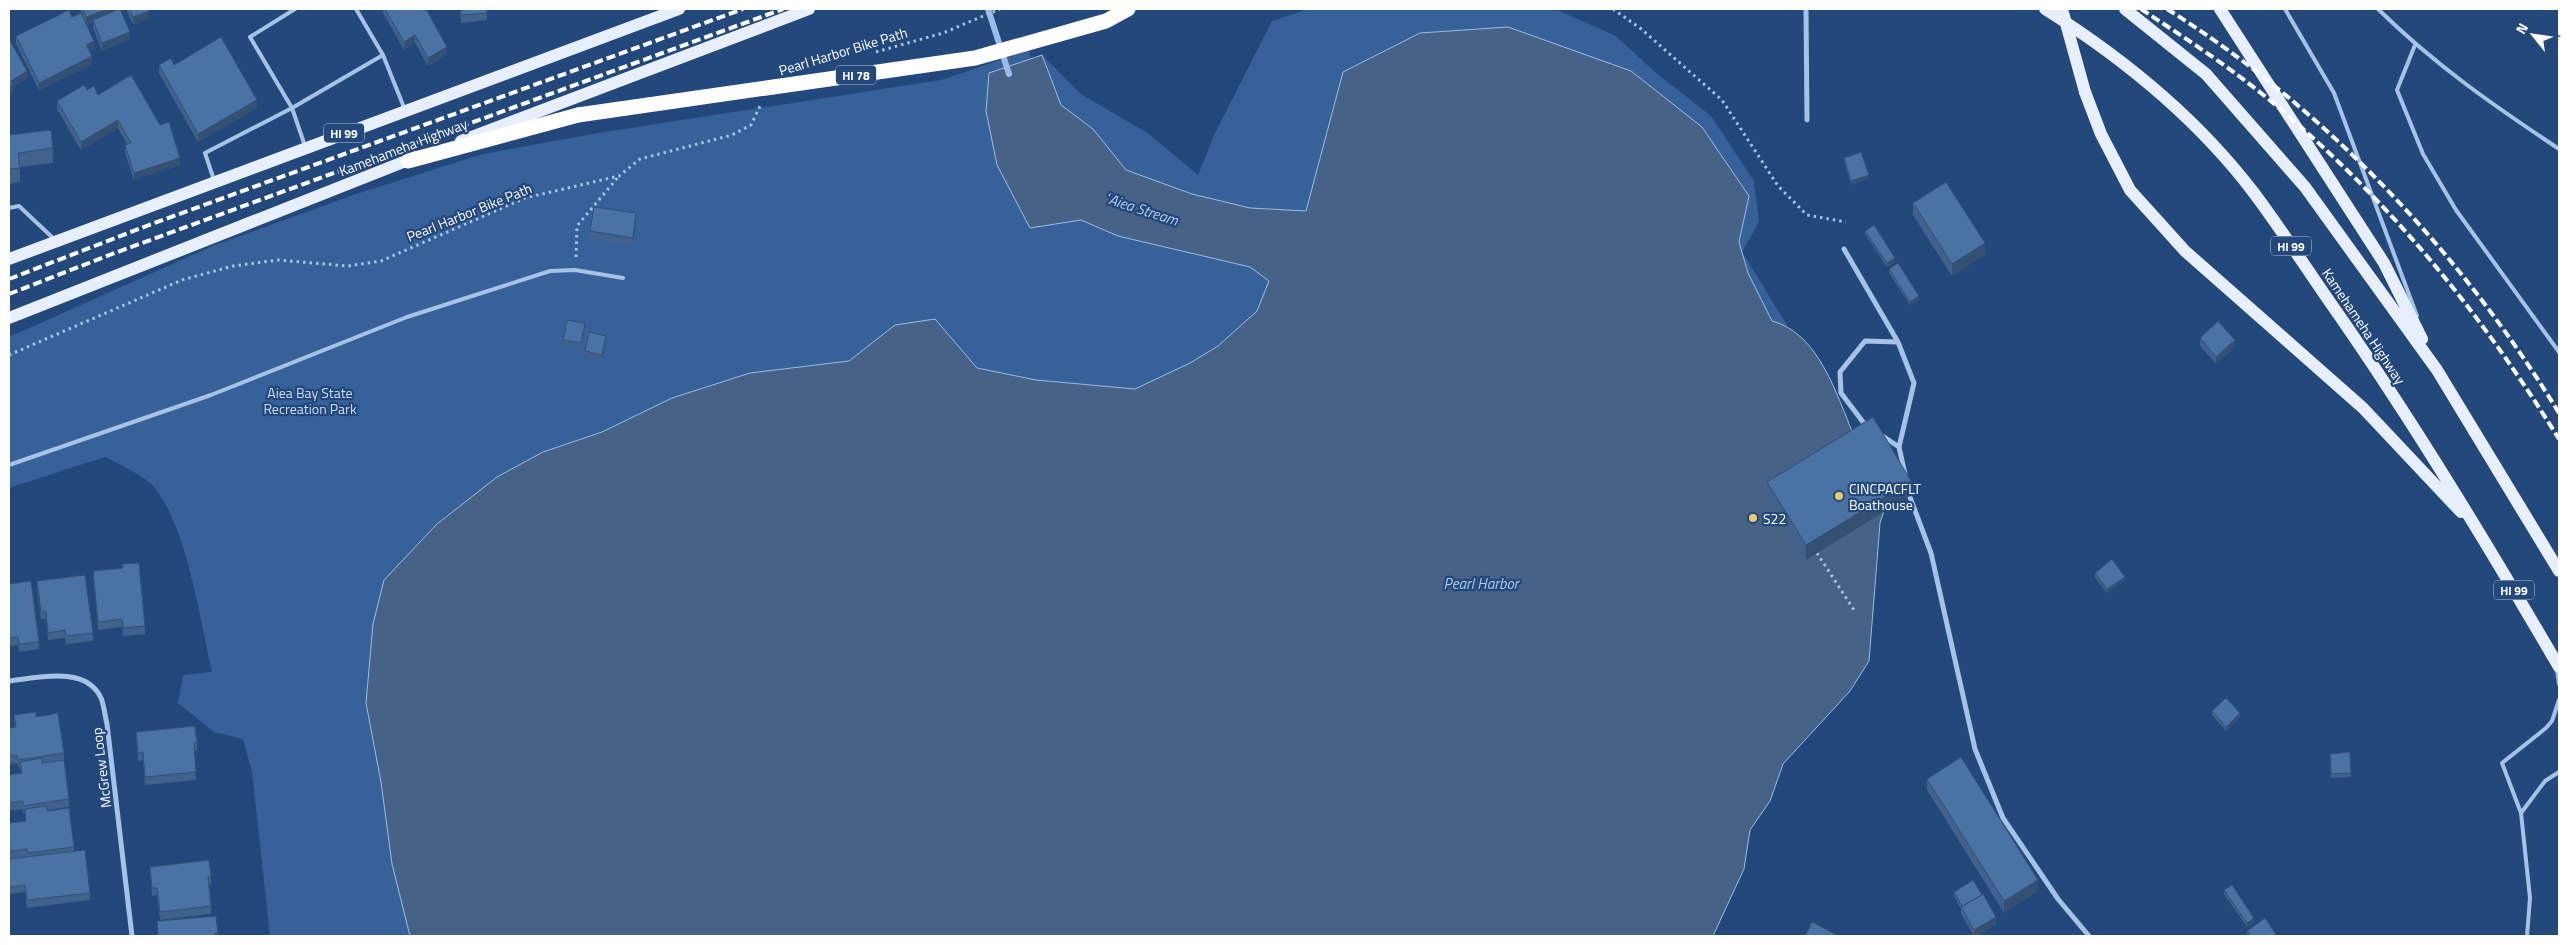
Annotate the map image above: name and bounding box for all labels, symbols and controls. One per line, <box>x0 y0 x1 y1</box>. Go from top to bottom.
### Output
north arrow <box>2508 10 2558 60</box>
text: N <box>2510 19 2533 38</box>
street label: Pearl Harbor Bike Path <box>776 21 910 81</box>
road number: HI 78 <box>836 66 876 84</box>
street label: Kamehameha Highway <box>336 113 471 181</box>
road number: HI 99 <box>324 124 364 142</box>
street label: Pearl Harbor Bike Path <box>403 177 535 247</box>
water label: ʻAiea Stream <box>1103 186 1182 232</box>
road number: HI 99 <box>2271 237 2311 256</box>
street label: Kamehameha Highway <box>2317 264 2411 388</box>
park label: Aiea Bay State Recreation Park <box>263 382 357 419</box>
place label: CINCPACFLT Boathouse <box>1849 478 1922 515</box>
marker: CINCPACFLT Boathouse <box>1833 490 1845 502</box>
place label: S22 <box>1763 508 1786 529</box>
marker: S22 <box>1747 512 1759 524</box>
water label: Pearl Harbor <box>1443 572 1521 595</box>
road number: HI 99 <box>2494 580 2534 600</box>
street label: McGrew Loop <box>86 727 116 809</box>

